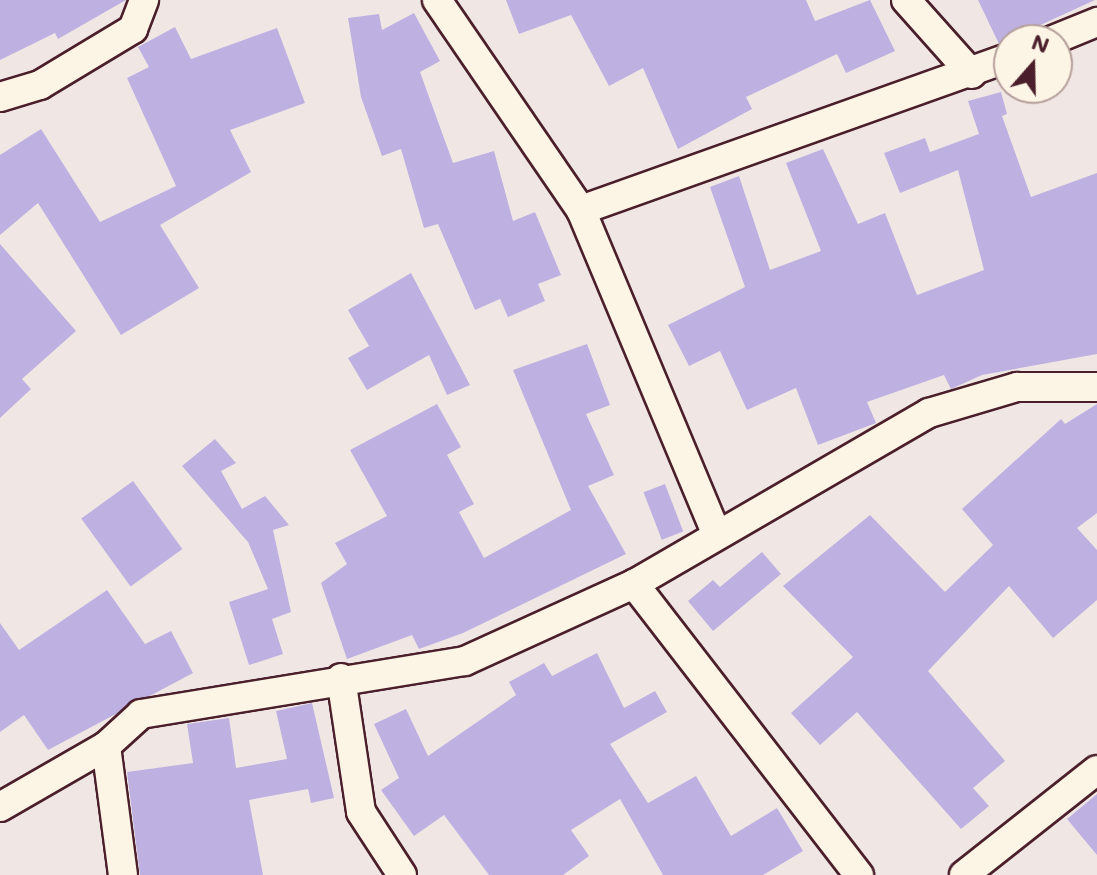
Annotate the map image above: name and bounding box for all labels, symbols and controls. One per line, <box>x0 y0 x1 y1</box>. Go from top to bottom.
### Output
north arrow <box>993 24 1073 104</box>
text: N <box>1028 26 1053 59</box>

